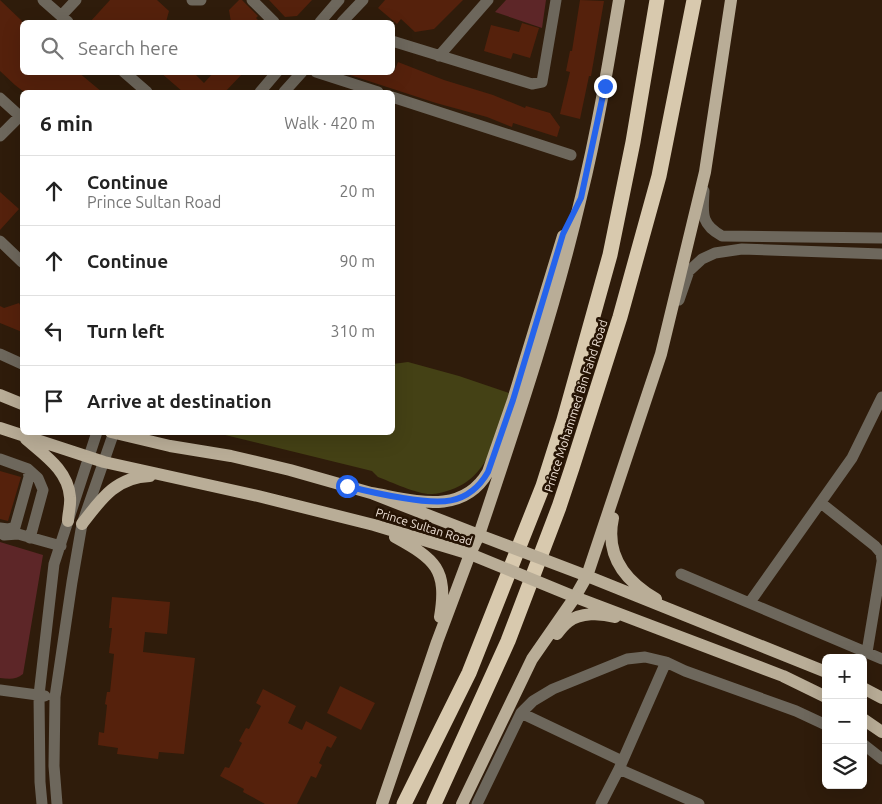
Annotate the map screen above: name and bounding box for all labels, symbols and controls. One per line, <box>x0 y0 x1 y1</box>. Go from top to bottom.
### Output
search box <box>20 20 395 75</box>
icon: search <box>38 34 66 62</box>
text: Search here <box>78 37 178 59</box>
route end <box>594 75 617 98</box>
text: 6 min <box>40 111 93 135</box>
text: Walk · 420 m <box>284 114 375 132</box>
text: Continue <box>87 171 168 193</box>
icon: ahead <box>40 177 68 205</box>
text: 20 m <box>339 182 375 200</box>
text: Prince Sultan Road <box>87 193 221 211</box>
icon: ahead <box>40 247 68 275</box>
text: Continue <box>87 250 168 272</box>
text: 90 m <box>339 252 375 270</box>
icon: left <box>40 317 68 345</box>
street label: Prince Mohammed Bin Fahd Road <box>541 318 610 494</box>
text: Turn left <box>87 320 165 342</box>
text: 310 m <box>330 322 375 340</box>
icon: arrive <box>40 387 68 415</box>
text: Arrive at destination <box>87 390 272 412</box>
route start <box>336 475 359 498</box>
street label: Prince Sultan Road <box>374 506 474 547</box>
map controls <box>822 654 867 789</box>
button: + <box>822 654 867 699</box>
button: − <box>822 699 867 744</box>
button: layers <box>822 744 867 789</box>

